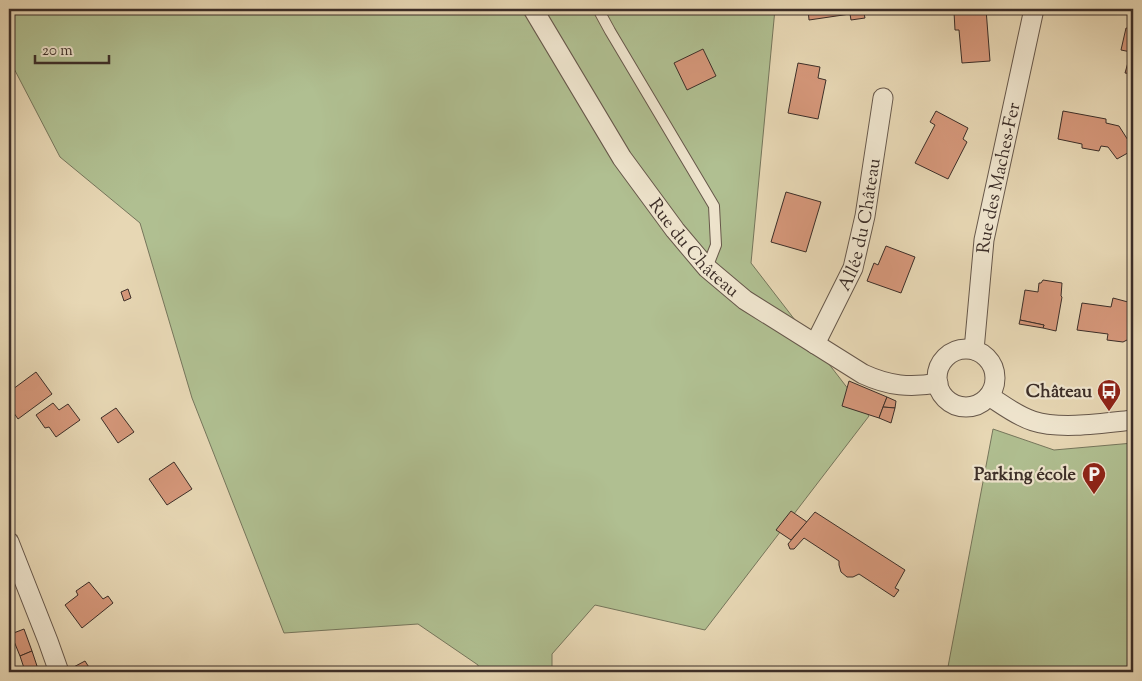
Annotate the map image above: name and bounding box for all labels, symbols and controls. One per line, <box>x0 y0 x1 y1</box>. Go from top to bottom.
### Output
scale bar <box>35 32 109 64</box>
text: 20 m <box>42 41 73 62</box>
street label: Rue des Maches-Fer <box>972 100 1028 255</box>
street label: Allée du Château <box>833 157 889 296</box>
street label: Rue du Château <box>641 194 744 305</box>
bus stop icon: Château <box>1096 378 1122 412</box>
place label: Château <box>1026 380 1093 406</box>
parking icon: Parking école <box>1081 461 1107 495</box>
place label: Parking école <box>974 463 1077 489</box>

